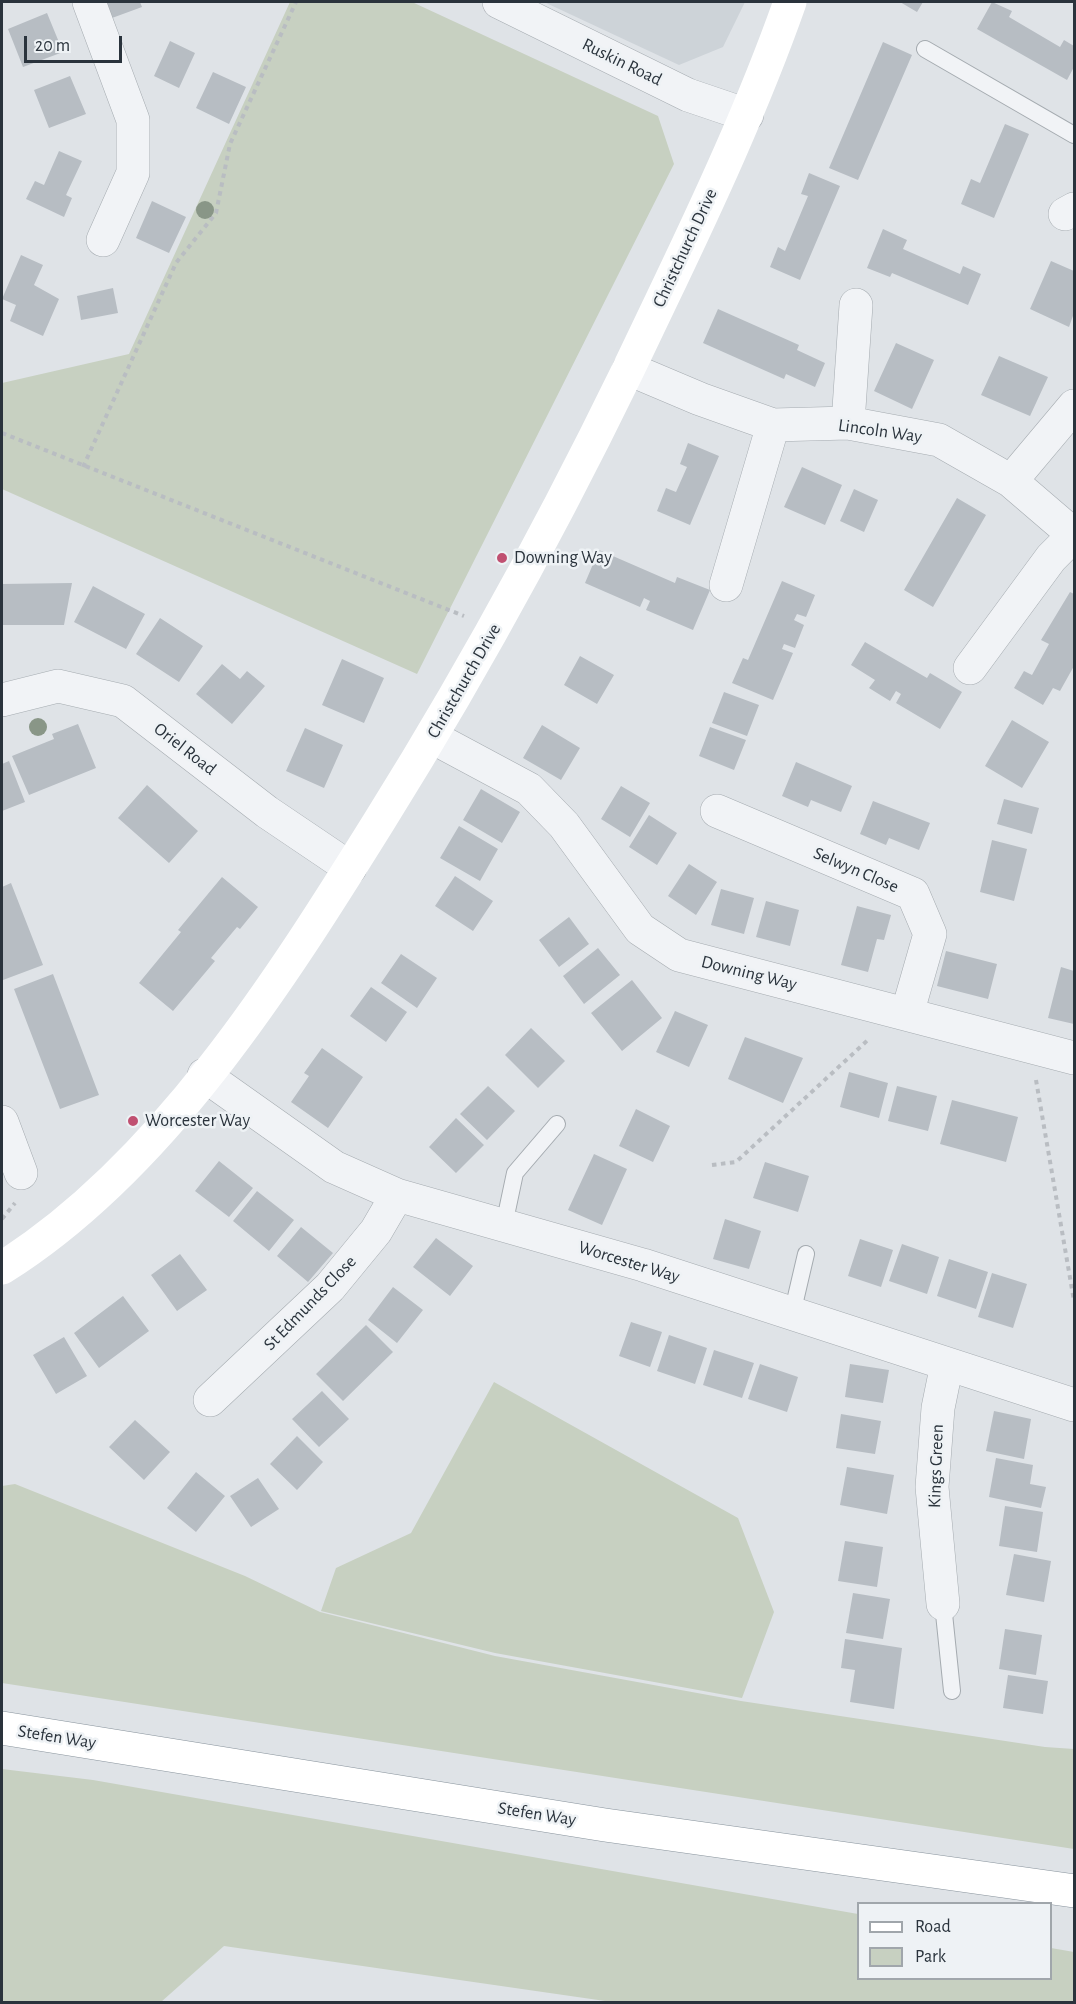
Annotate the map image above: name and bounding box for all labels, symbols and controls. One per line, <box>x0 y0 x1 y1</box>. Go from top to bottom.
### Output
scale bar <box>27 24 124 62</box>
street label: Ruskin Road <box>579 33 665 91</box>
text: 20 m <box>35 37 70 55</box>
street label: Christchurch Drive <box>648 185 722 311</box>
street label: Lincoln Way <box>837 414 923 448</box>
place label: Downing Way <box>514 547 612 569</box>
marker: Downing Way <box>495 551 509 565</box>
street label: Christchurch Drive <box>422 620 506 742</box>
street label: Oriel Road <box>150 718 220 780</box>
street label: Selwyn Close <box>810 842 902 898</box>
street label: Downing Way <box>699 951 799 995</box>
place label: Worcester Way <box>145 1110 250 1132</box>
marker: Worcester Way <box>126 1114 140 1128</box>
street label: Worcester Way <box>576 1236 682 1288</box>
street label: St Edmunds Close <box>259 1251 361 1355</box>
street label: Kings Green <box>924 1424 948 1508</box>
street label: Stefen Way <box>16 1720 98 1754</box>
street label: Stefen Way <box>496 1797 578 1831</box>
legend <box>857 1902 1052 1980</box>
text: Road <box>915 1918 951 1936</box>
text: Park <box>915 1948 946 1966</box>

